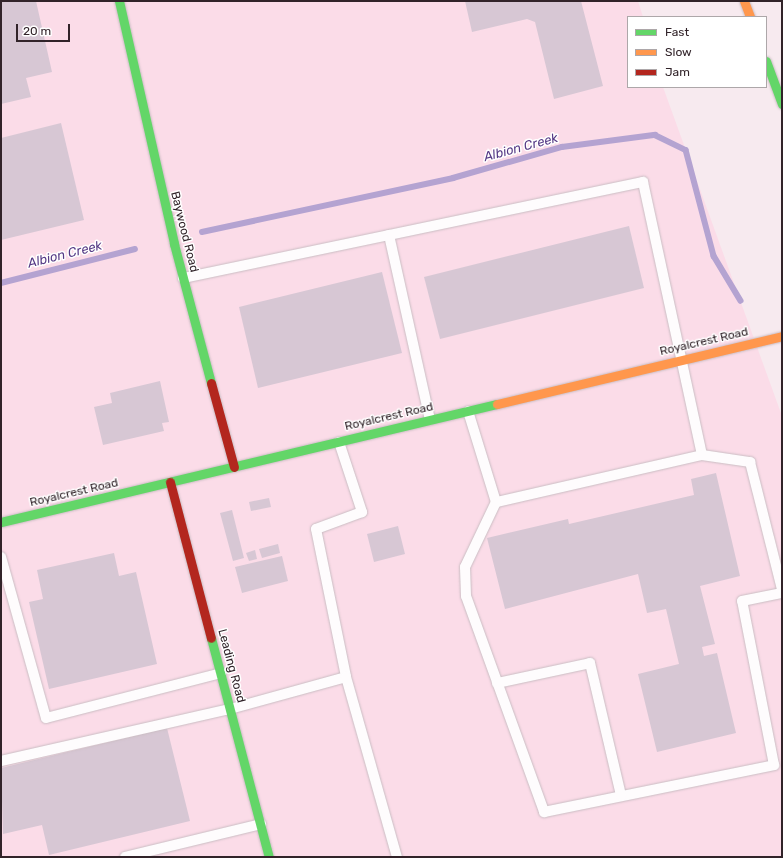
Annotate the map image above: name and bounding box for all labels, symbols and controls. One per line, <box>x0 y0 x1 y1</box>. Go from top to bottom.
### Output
scale bar <box>18 16 72 42</box>
legend <box>627 16 767 88</box>
text: 20 m <box>23 24 51 38</box>
text: Fast <box>665 25 689 39</box>
text: Slow <box>665 45 692 59</box>
text: Jam <box>665 65 690 79</box>
water label: Albion Creek <box>482 131 560 165</box>
street label: Baywood Road <box>167 190 201 274</box>
water label: Albion Creek <box>26 238 104 272</box>
street label: Royalcrest Road <box>658 325 750 359</box>
street label: Royalcrest Road <box>343 400 435 434</box>
street label: Royalcrest Road <box>28 476 120 510</box>
street label: Leading Road <box>214 628 248 704</box>

